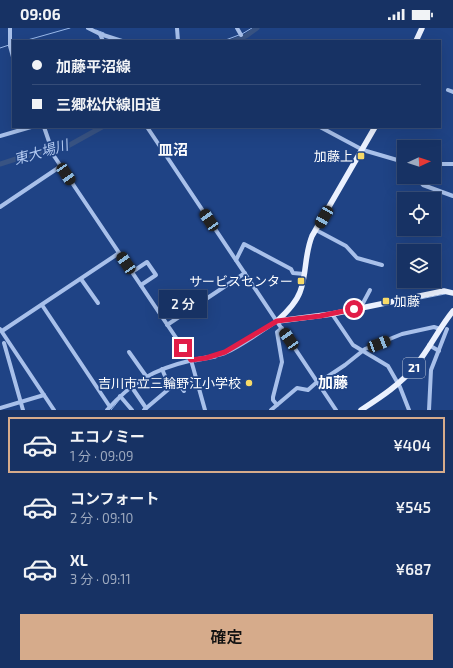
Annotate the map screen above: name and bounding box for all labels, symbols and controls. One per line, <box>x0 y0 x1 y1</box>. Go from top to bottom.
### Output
text: 09:06 <box>20 5 61 23</box>
text: 加藤平沼線 <box>56 57 131 75</box>
text: 三郷松伏線旧道 <box>56 95 161 113</box>
water label: 東大場川 <box>12 135 72 167</box>
district label: 皿沼 <box>158 140 188 158</box>
north arrow <box>397 140 441 184</box>
map controls <box>397 140 441 288</box>
place label: 加藤上 <box>314 148 353 164</box>
marker: 加藤上 <box>356 151 366 161</box>
car <box>54 161 78 187</box>
button: locate <box>397 192 441 236</box>
car <box>313 204 335 230</box>
car <box>197 207 221 233</box>
button: layers <box>397 244 441 288</box>
car <box>114 250 138 276</box>
place label: サービスセンター <box>189 273 293 289</box>
marker: サービスセンター <box>296 276 306 286</box>
callout: 2 分 <box>159 290 207 318</box>
place label: 加藤 <box>394 293 420 309</box>
text: 2 分 <box>171 296 195 312</box>
marker: 加藤 <box>381 296 391 306</box>
route start <box>345 300 363 318</box>
car <box>277 326 301 352</box>
car <box>366 334 392 354</box>
route end <box>174 339 192 357</box>
road number: 21 <box>403 358 425 378</box>
district label: 加藤 <box>318 373 348 391</box>
place label: 吉川市立三輪野江小学校 <box>98 375 241 391</box>
marker: 吉川市立三輪野江小学校 <box>244 378 254 388</box>
icon: car <box>22 427 58 463</box>
text: エコノミー <box>70 427 145 445</box>
text: ¥404 <box>393 436 431 454</box>
text: 1 分 · 09:09 <box>70 448 134 464</box>
icon: car <box>22 489 58 525</box>
text: コンフォート <box>70 489 160 507</box>
text: ¥545 <box>396 498 431 516</box>
text: 2 分 · 09:10 <box>70 510 133 526</box>
icon: car <box>22 551 58 587</box>
text: XL <box>70 551 88 569</box>
text: ¥687 <box>396 560 431 578</box>
text: 3 分 · 09:11 <box>70 571 131 587</box>
button: 確定 <box>20 614 433 660</box>

